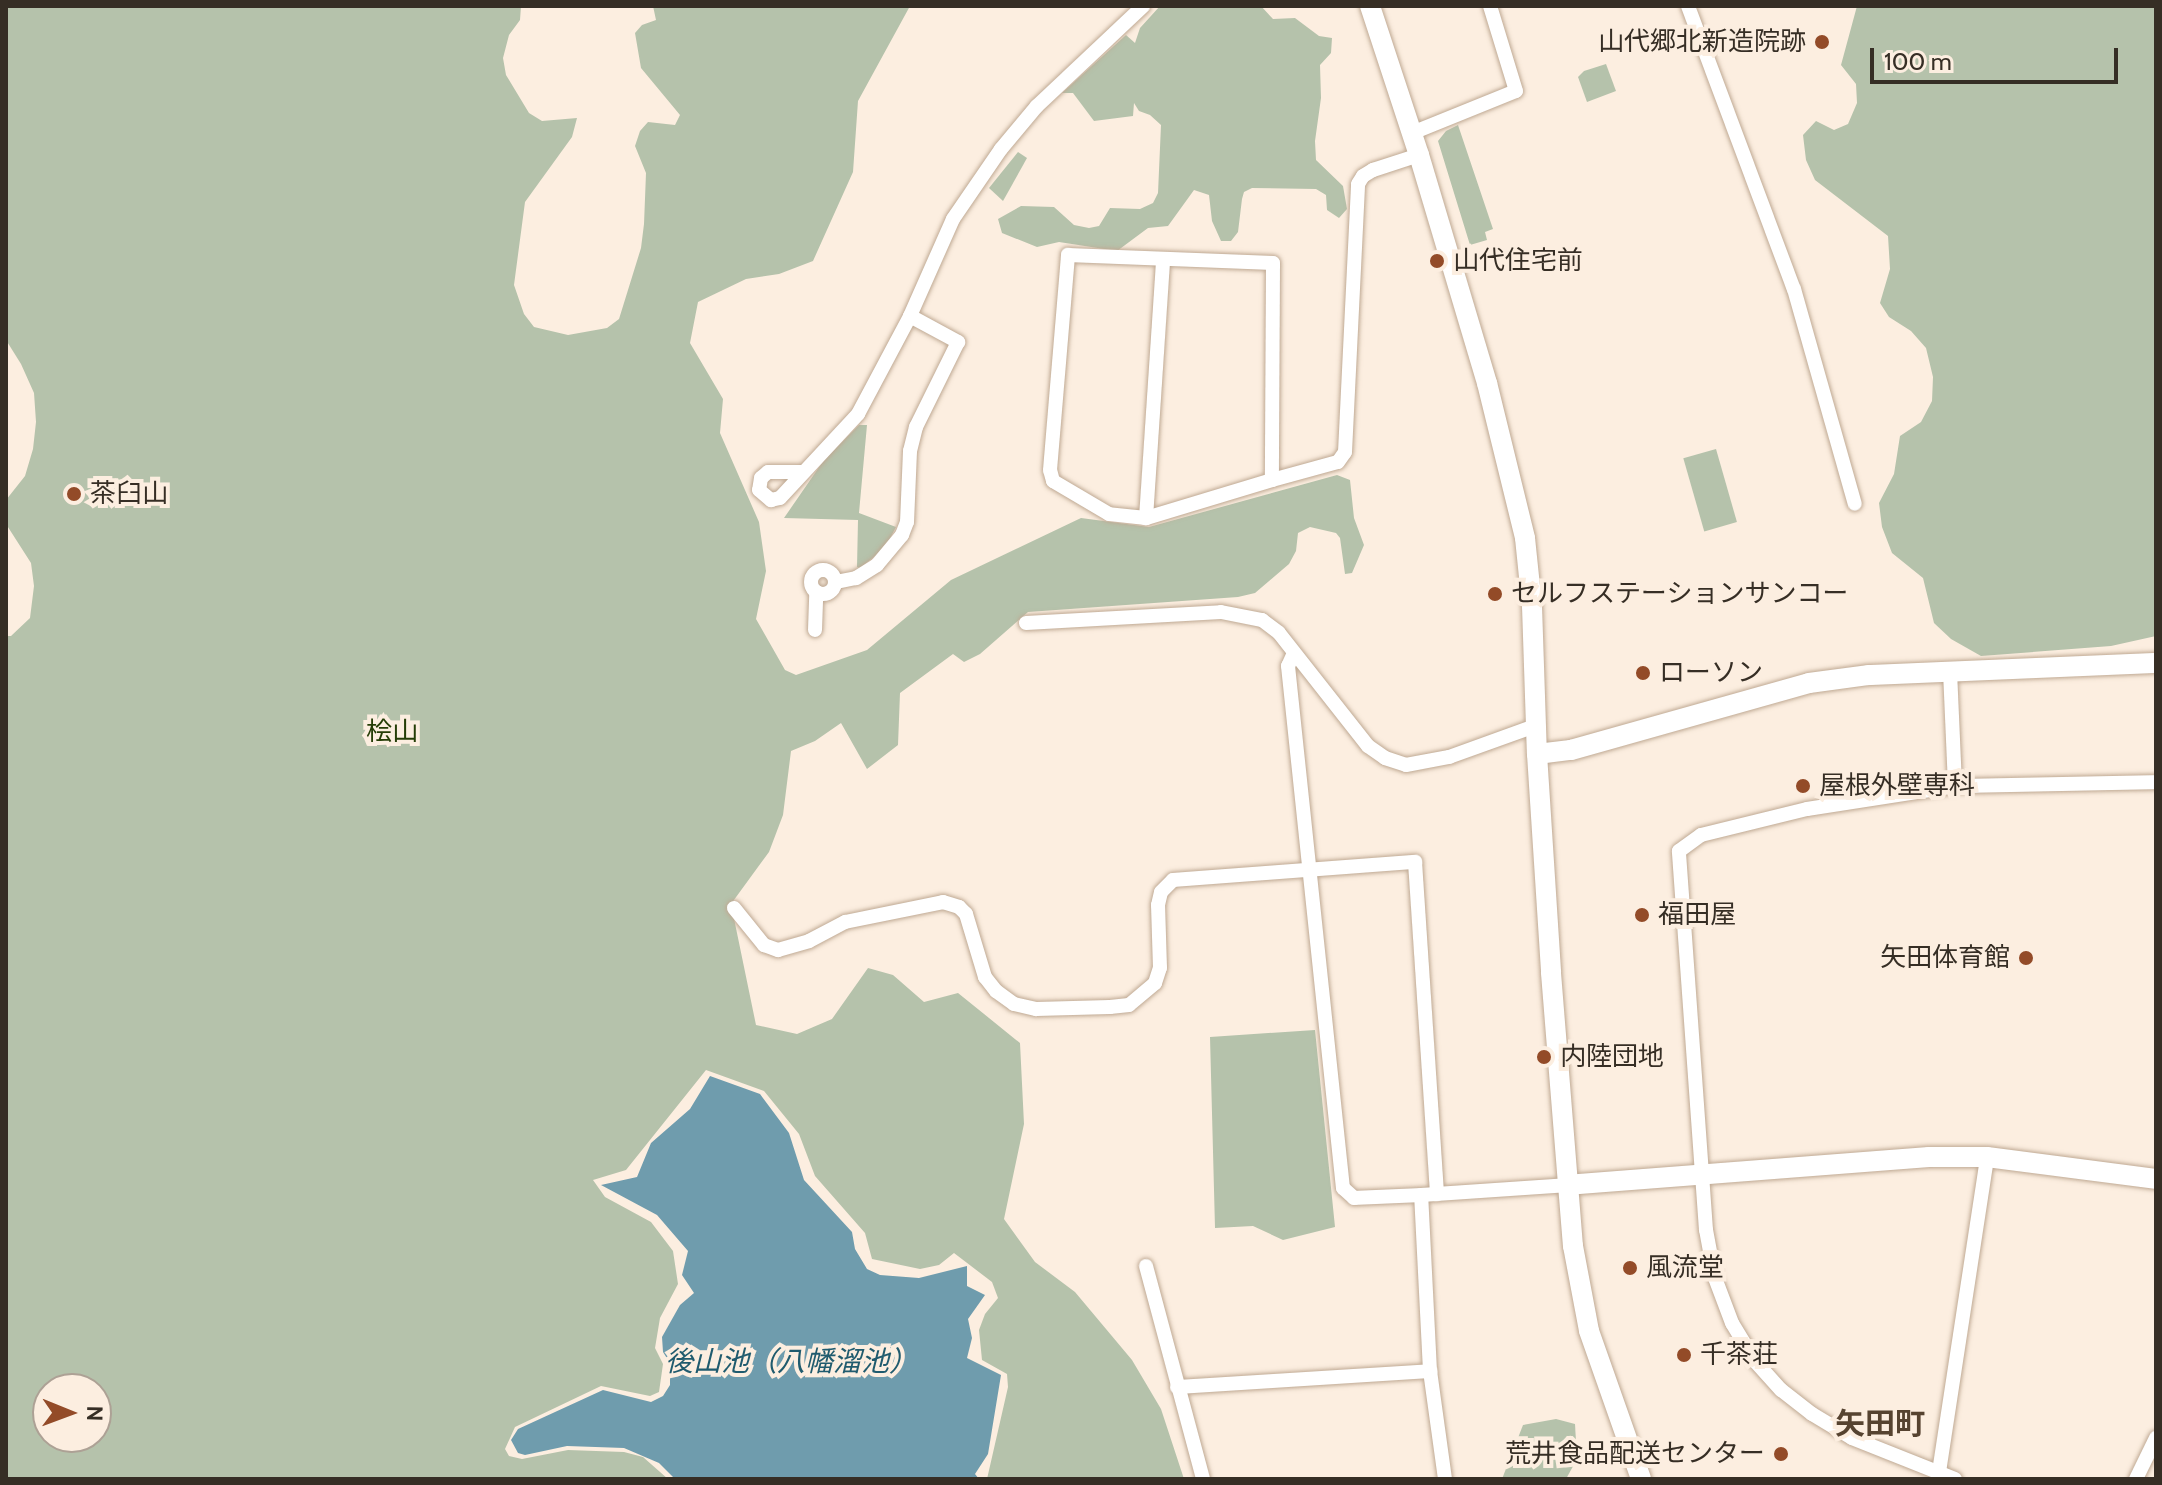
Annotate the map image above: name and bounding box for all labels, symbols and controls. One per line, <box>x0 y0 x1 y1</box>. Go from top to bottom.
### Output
place label: 山代郷北新造院跡 <box>1598 26 1806 58</box>
scale bar <box>1874 32 2122 82</box>
marker: 山代郷北新造院跡 <box>1813 33 1831 51</box>
text: 100 m <box>1884 47 1952 76</box>
place label: 山代住宅前 <box>1453 245 1583 277</box>
marker: 山代住宅前 <box>1428 252 1446 270</box>
place label: 茶臼山 <box>90 478 168 510</box>
marker: 茶臼山 <box>65 485 83 503</box>
place label: セルフステーションサンコー <box>1511 578 1849 610</box>
marker: セルフステーションサンコー <box>1486 585 1504 603</box>
place label: ローソン <box>1659 657 1763 689</box>
marker: ローソン <box>1634 664 1652 682</box>
park label: 桧山 <box>366 716 418 748</box>
place label: 屋根外壁専科 <box>1819 770 1975 802</box>
marker: 屋根外壁専科 <box>1794 777 1812 795</box>
place label: 福田屋 <box>1658 899 1736 931</box>
marker: 福田屋 <box>1633 906 1651 924</box>
place label: 矢田体育館 <box>1880 942 2010 974</box>
marker: 矢田体育館 <box>2017 949 2035 967</box>
place label: 内陸団地 <box>1560 1041 1664 1073</box>
marker: 内陸団地 <box>1535 1048 1553 1066</box>
place label: 風流堂 <box>1646 1252 1724 1284</box>
marker: 風流堂 <box>1621 1259 1639 1277</box>
place label: 千茶荘 <box>1700 1339 1778 1371</box>
water label: 後山池（八幡溜池） <box>665 1344 917 1378</box>
marker: 千茶荘 <box>1675 1346 1693 1364</box>
north arrow <box>32 1373 112 1453</box>
text: N <box>81 1405 108 1421</box>
district label: 矢田町 <box>1835 1406 1925 1442</box>
place label: 荒井食品配送センター <box>1505 1438 1765 1470</box>
marker: 荒井食品配送センター <box>1772 1445 1790 1463</box>

